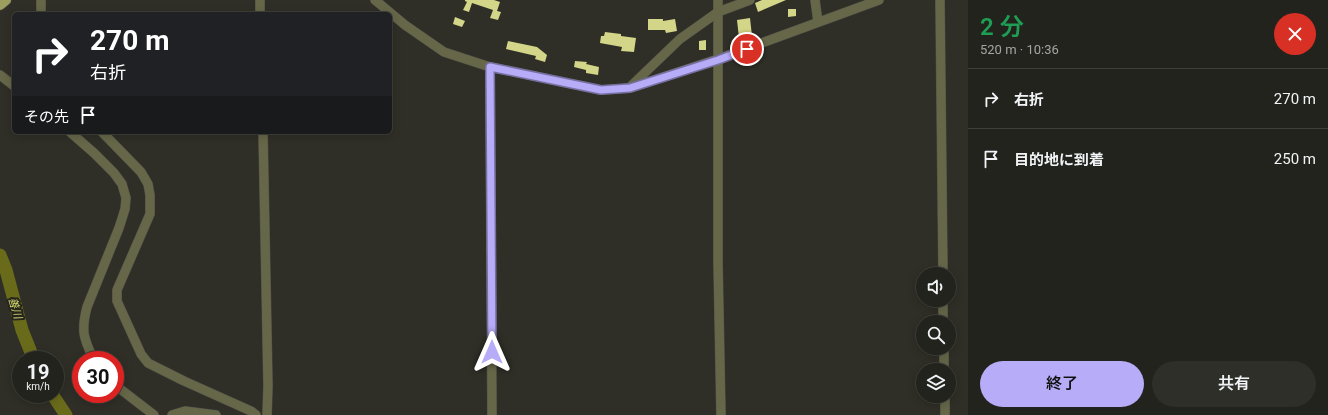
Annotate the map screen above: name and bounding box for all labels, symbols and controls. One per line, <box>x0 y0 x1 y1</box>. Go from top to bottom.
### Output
text: 2 分 <box>980 13 1024 41</box>
button: close <box>1274 13 1316 55</box>
text: 270 m <box>90 24 169 57</box>
icon: right <box>24 28 76 80</box>
pin <box>730 32 764 66</box>
icon: arrive <box>736 38 758 60</box>
text: 520 m · 10:36 <box>980 42 1059 57</box>
text: 右折 <box>90 62 126 83</box>
icon: right <box>980 88 1002 110</box>
text: 270 m <box>1274 90 1316 108</box>
text: 右折 <box>1014 91 1044 109</box>
icon: arrive <box>77 104 99 126</box>
text: その先 <box>24 108 69 126</box>
icon: arrive <box>980 148 1002 170</box>
text: 250 m <box>1274 150 1316 168</box>
text: 目的地に到着 <box>1014 151 1104 169</box>
map controls <box>916 267 956 403</box>
button: sound <box>916 267 956 307</box>
water label: 善川 <box>6 296 25 321</box>
button: search <box>916 315 956 355</box>
position arrow <box>471 331 513 373</box>
speed limit sign: 30 <box>72 351 124 403</box>
text: 19 <box>27 360 49 384</box>
button: 終了 <box>980 361 1144 407</box>
button: 共有 <box>1152 361 1316 407</box>
button: layers <box>916 363 956 403</box>
text: km/h <box>26 381 50 392</box>

